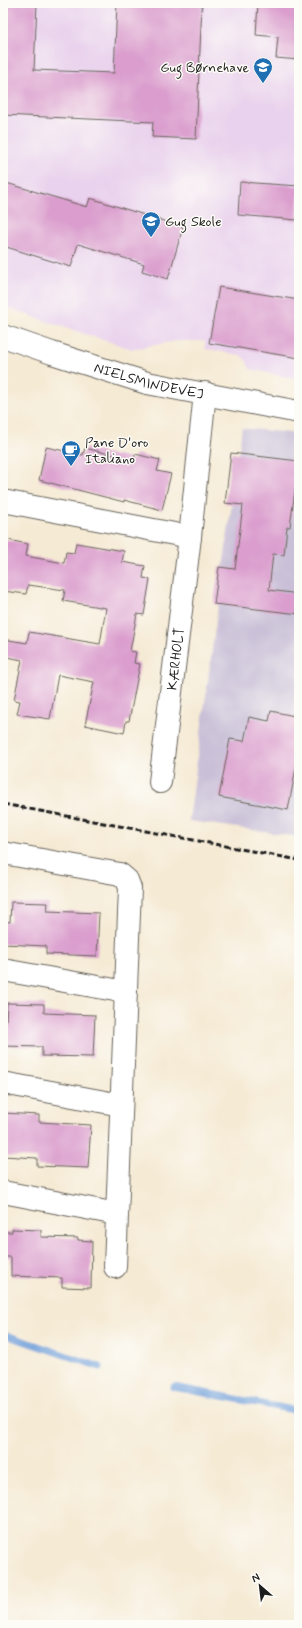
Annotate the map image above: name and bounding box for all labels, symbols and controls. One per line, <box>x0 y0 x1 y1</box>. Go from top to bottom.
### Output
school or university icon: Gug Børnehave <box>252 56 274 84</box>
place label: Gug Børnehave <box>160 59 249 79</box>
school or university icon: Gug Skole <box>140 210 162 238</box>
place label: Gug Skole <box>165 213 222 233</box>
street label: NIELSMINDEVEJ <box>92 359 205 404</box>
place label: Pane D'oro Italiano <box>85 434 148 468</box>
cafe icon: Pane D'oro Italiano <box>60 439 82 467</box>
street label: KÆRHOLT <box>163 627 189 691</box>
north arrow <box>240 1566 280 1606</box>
text: N <box>249 1570 262 1586</box>

